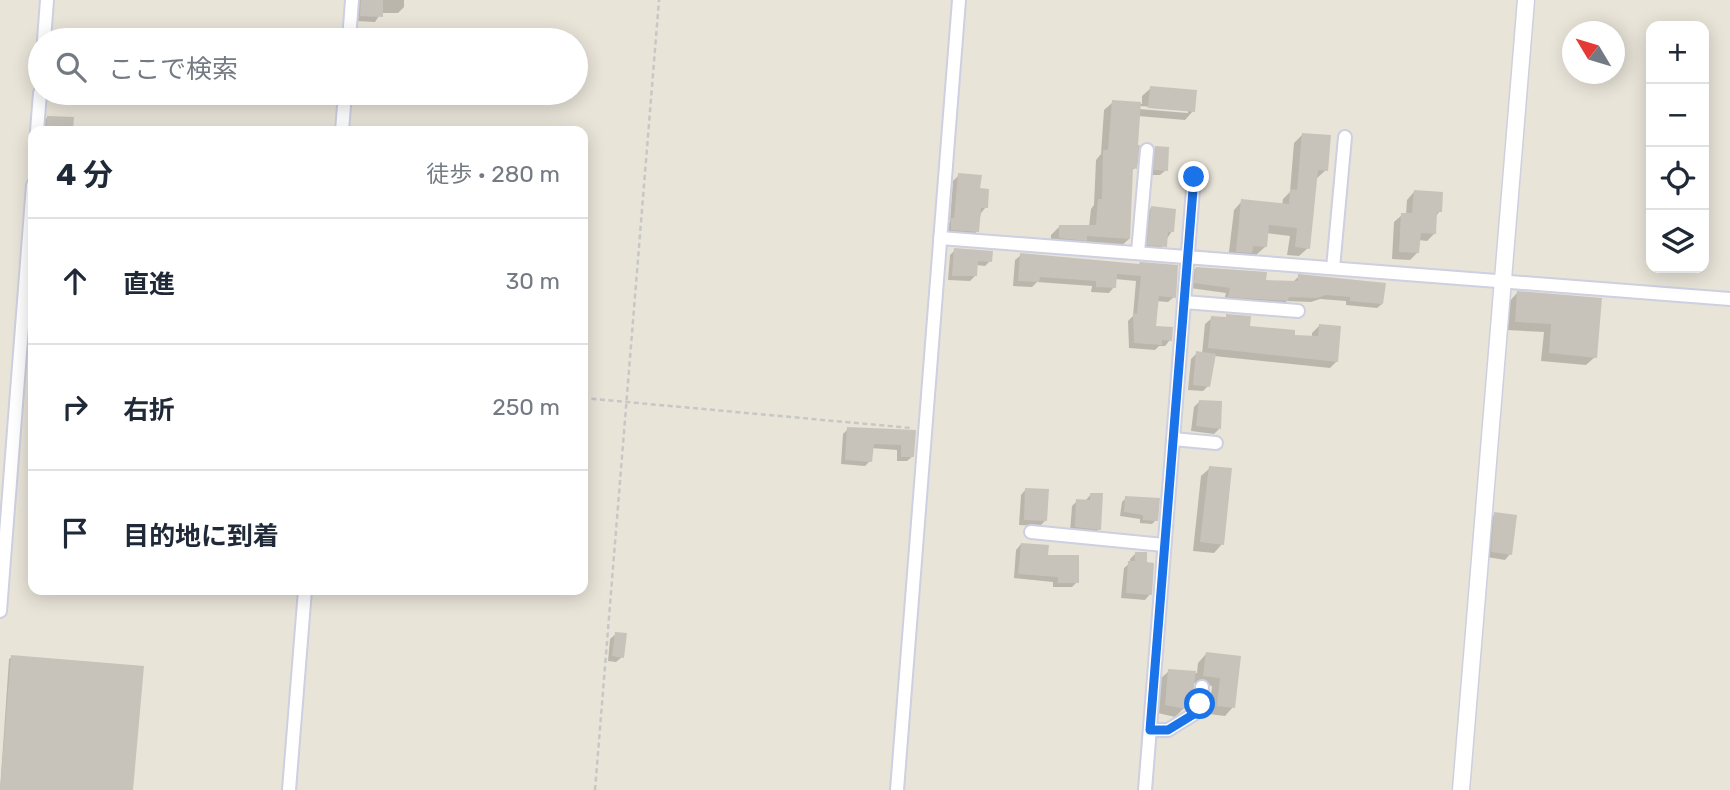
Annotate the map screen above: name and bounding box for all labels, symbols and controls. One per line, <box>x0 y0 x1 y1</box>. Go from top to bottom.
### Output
north arrow <box>1562 21 1625 84</box>
map controls <box>1646 21 1709 273</box>
button: + <box>1646 21 1709 84</box>
search box <box>28 28 588 105</box>
icon: search <box>52 48 90 86</box>
text: ここで検索 <box>108 54 238 85</box>
button: − <box>1646 84 1709 147</box>
button: locate <box>1646 147 1709 210</box>
text: 4 分 <box>56 157 113 193</box>
text: 徒歩 · 280 m <box>426 160 560 188</box>
route end <box>1178 161 1209 192</box>
button: layers <box>1646 210 1709 273</box>
icon: ahead <box>56 262 94 300</box>
text: 30 m <box>505 267 560 295</box>
text: 直進 <box>123 269 175 300</box>
icon: right <box>56 388 94 426</box>
text: 250 m <box>492 393 560 421</box>
text: 右折 <box>123 395 175 426</box>
icon: arrive <box>56 514 94 552</box>
text: 目的地に到着 <box>123 521 279 552</box>
route start <box>1184 688 1215 719</box>

